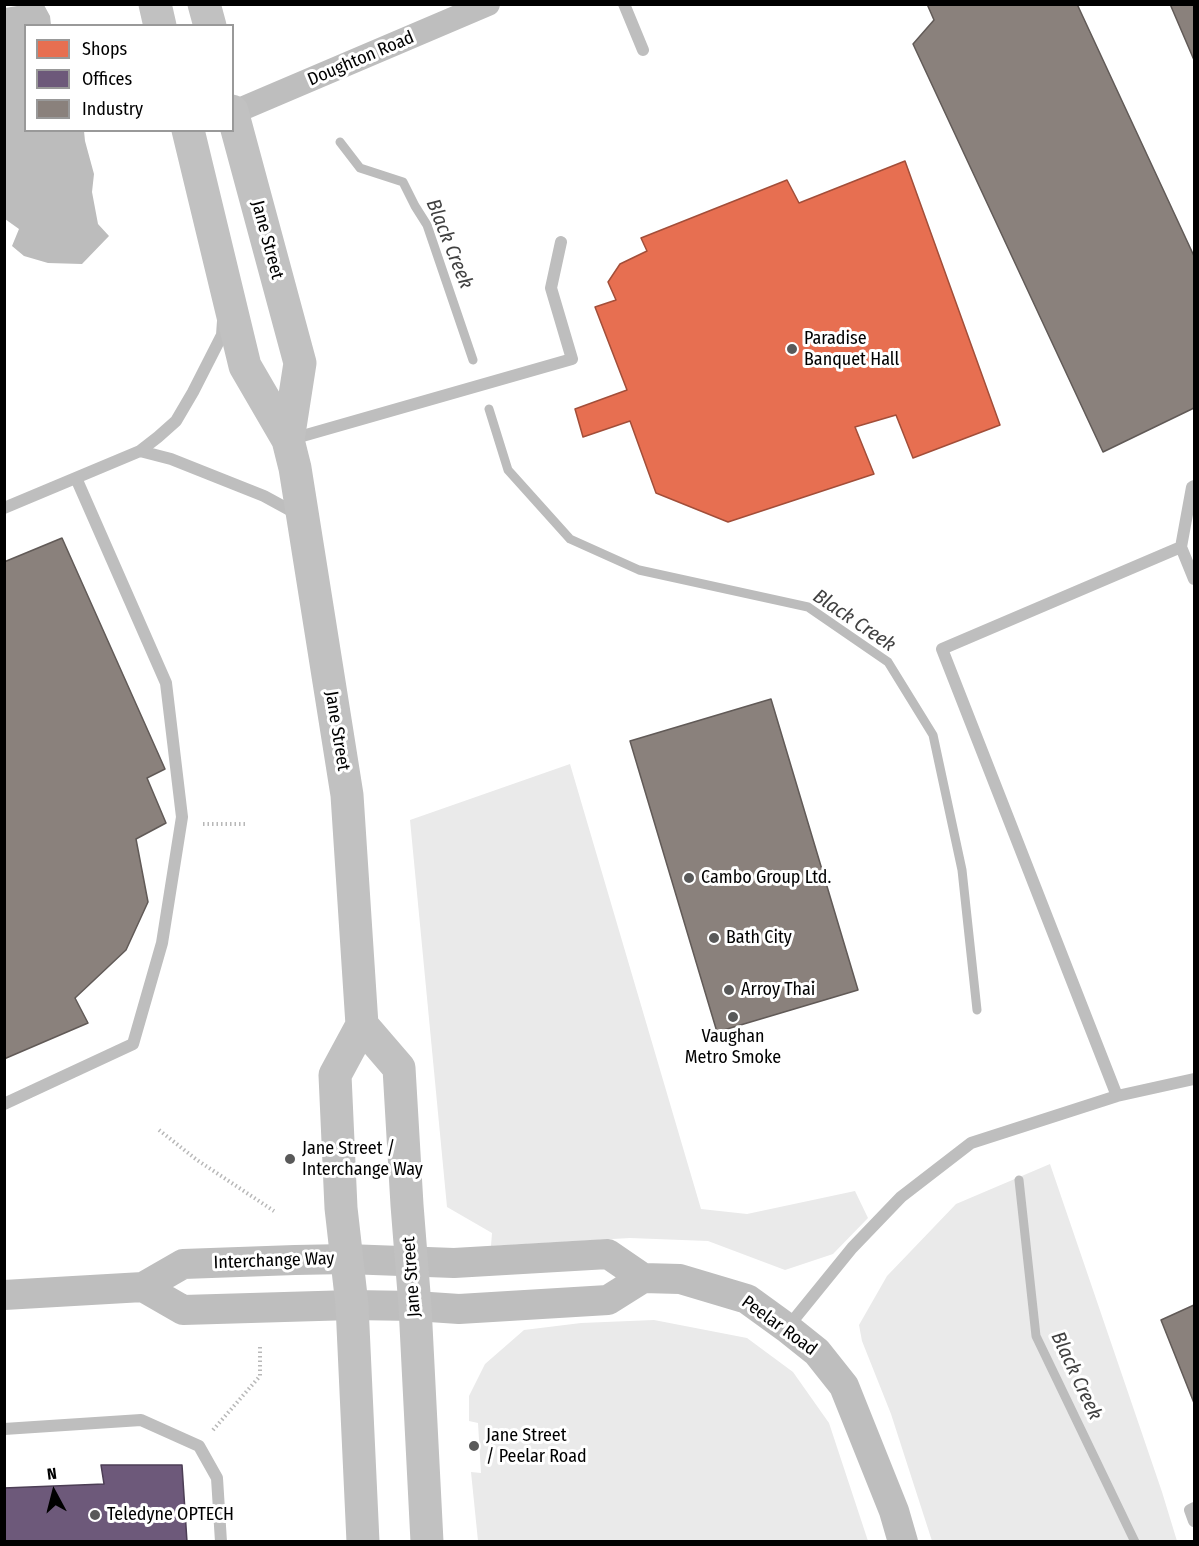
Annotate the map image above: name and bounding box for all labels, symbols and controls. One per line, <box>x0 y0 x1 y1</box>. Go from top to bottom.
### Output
legend <box>24 24 234 132</box>
street label: Doughton Road <box>305 27 417 91</box>
text: Shops <box>82 38 127 60</box>
text: Offices <box>82 68 132 90</box>
text: Industry <box>82 98 143 120</box>
water label: Black Creek <box>420 196 478 292</box>
street label: Jane Street <box>246 198 288 282</box>
place label: Paradise Banquet Hall <box>804 328 899 370</box>
marker: Paradise Banquet Hall <box>785 342 799 356</box>
water label: Black Creek <box>808 585 900 657</box>
street label: Jane Street <box>320 690 354 772</box>
place label: Cambo Group Ltd. <box>701 867 831 889</box>
marker: Cambo Group Ltd. <box>682 871 696 885</box>
place label: Bath City <box>726 927 792 949</box>
marker: Bath City <box>707 931 721 945</box>
place label: Arroy Thai <box>741 979 815 1001</box>
marker: Arroy Thai <box>722 983 736 997</box>
marker: Vaughan Metro Smoke <box>726 1010 740 1024</box>
place label: Vaughan Metro Smoke <box>685 1026 781 1068</box>
place label: Jane Street / Interchange Way <box>302 1138 423 1180</box>
marker: Jane Street / Interchange Way <box>283 1152 297 1166</box>
street label: Jane Street <box>398 1236 426 1318</box>
street label: Interchange Way <box>213 1248 335 1274</box>
street label: Peelar Road <box>737 1291 821 1361</box>
water label: Black Creek <box>1045 1328 1107 1424</box>
place label: Jane Street / Peelar Road <box>486 1425 587 1468</box>
marker: Jane Street / Peelar Road <box>467 1439 481 1453</box>
north arrow <box>24 1462 84 1522</box>
text: N <box>46 1464 58 1484</box>
place label: Teledyne OPTECH <box>107 1504 234 1526</box>
marker: Teledyne OPTECH <box>88 1508 102 1522</box>

